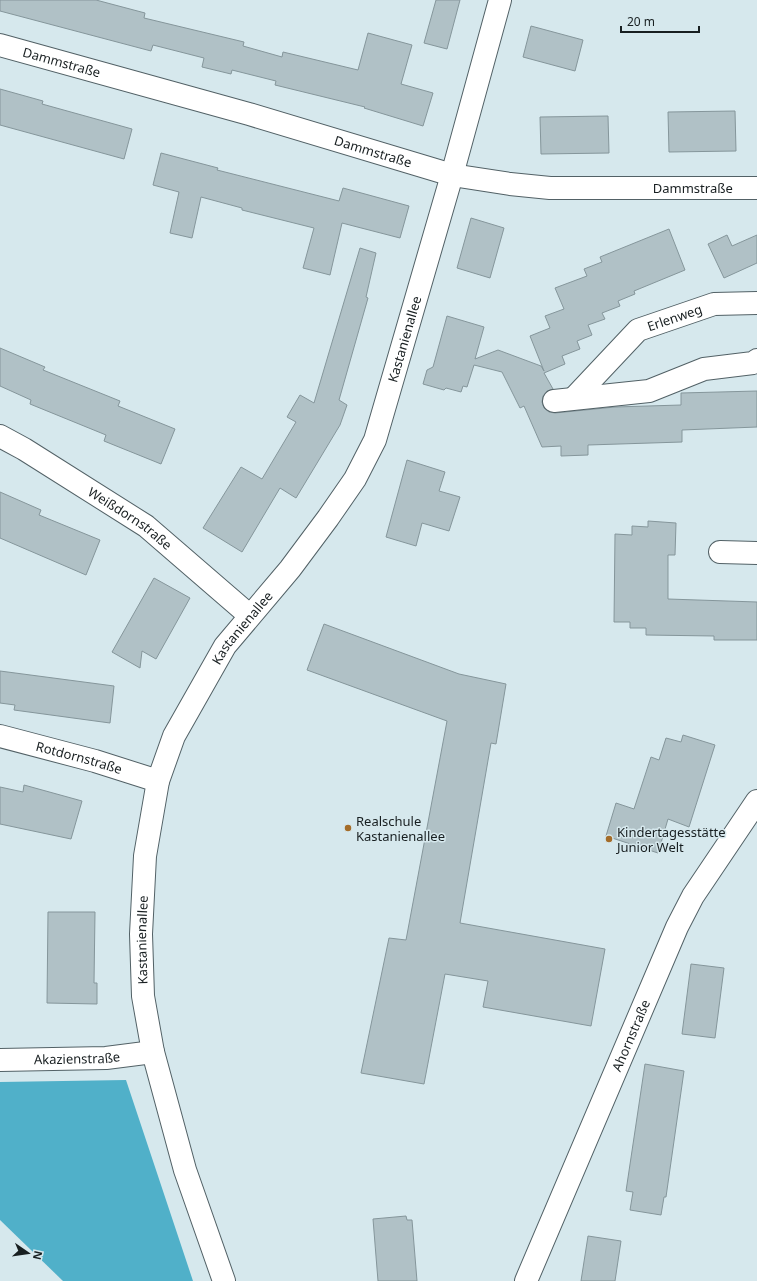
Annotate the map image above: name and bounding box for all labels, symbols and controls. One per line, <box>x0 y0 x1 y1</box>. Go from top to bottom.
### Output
scale bar <box>621 8 699 34</box>
text: 20 m <box>627 13 655 30</box>
street label: Dammstraße <box>21 43 103 81</box>
street label: Dammstraße <box>332 131 414 171</box>
street label: Dammstraße <box>653 179 733 197</box>
street label: Kastanienallee <box>383 294 425 384</box>
street label: Erlenweg <box>645 300 704 335</box>
street label: Weißdornstraße <box>85 483 176 554</box>
street label: Kastanienallee <box>207 587 277 668</box>
street label: Rotdornstraße <box>34 737 125 778</box>
place label: Realschule Kastanienallee <box>356 812 445 845</box>
marker: Realschule Kastanienallee <box>343 823 353 833</box>
place label: Kindertagesstätte Junior Welt <box>615 823 726 856</box>
marker: Kindertagesstätte Junior Welt <box>604 834 614 844</box>
street label: Kastanienallee <box>132 895 152 985</box>
street label: Ahornstraße <box>607 997 654 1074</box>
street label: Akazienstraße <box>34 1047 121 1068</box>
north arrow <box>8 1233 48 1273</box>
text: N <box>30 1249 47 1261</box>

